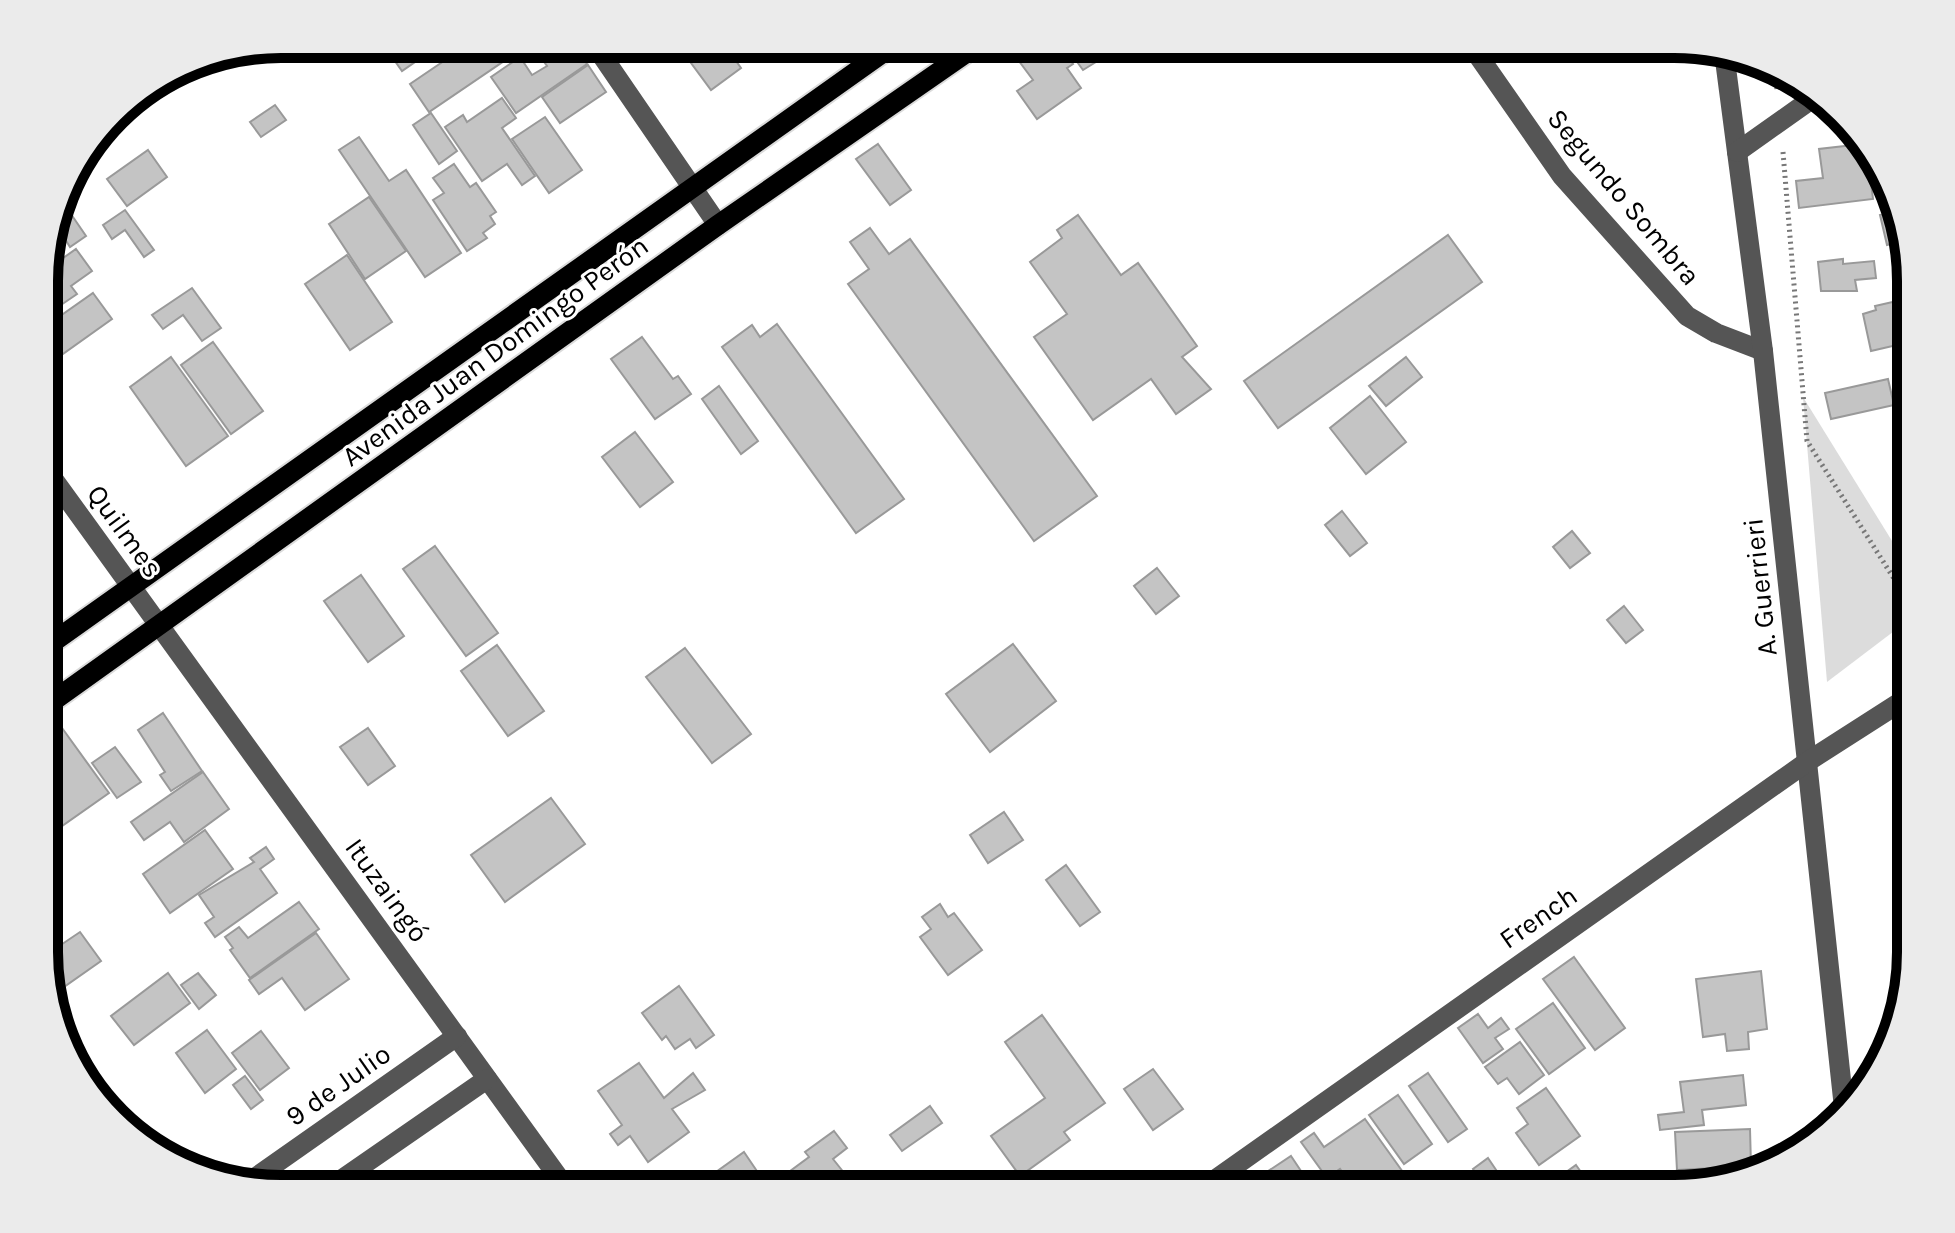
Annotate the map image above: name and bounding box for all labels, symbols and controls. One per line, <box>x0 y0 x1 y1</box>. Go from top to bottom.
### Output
street label: Segundo Sombra <box>1541 102 1707 292</box>
street label: Avenida Juan Domingo Perón <box>336 229 654 473</box>
street label: Quilmes <box>80 478 170 584</box>
street label: A. Guerrieri <box>1736 516 1784 658</box>
street label: Ituzaingó <box>338 832 436 948</box>
street label: French <box>1493 878 1583 956</box>
street label: 9 de Julio <box>279 1037 397 1133</box>

